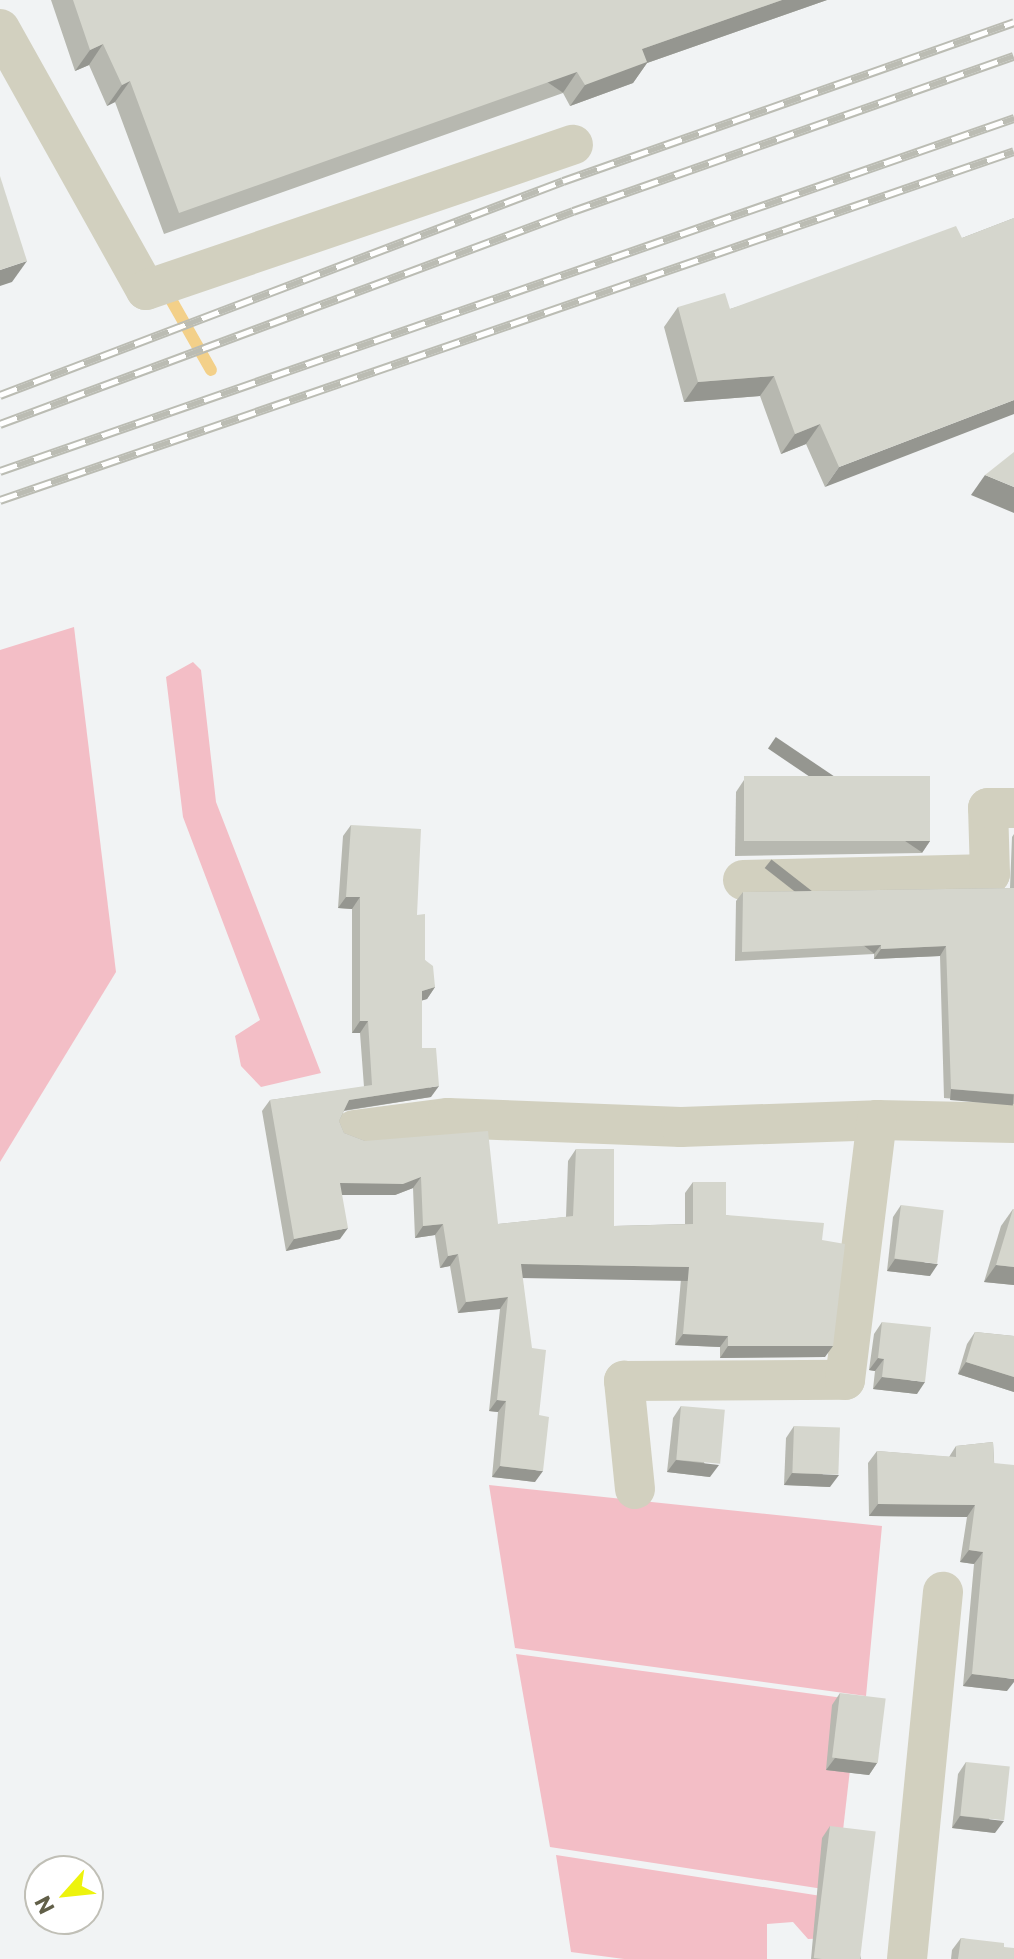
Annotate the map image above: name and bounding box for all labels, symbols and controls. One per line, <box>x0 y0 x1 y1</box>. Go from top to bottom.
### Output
north arrow <box>24 1855 104 1935</box>
text: N <box>28 1892 60 1919</box>

